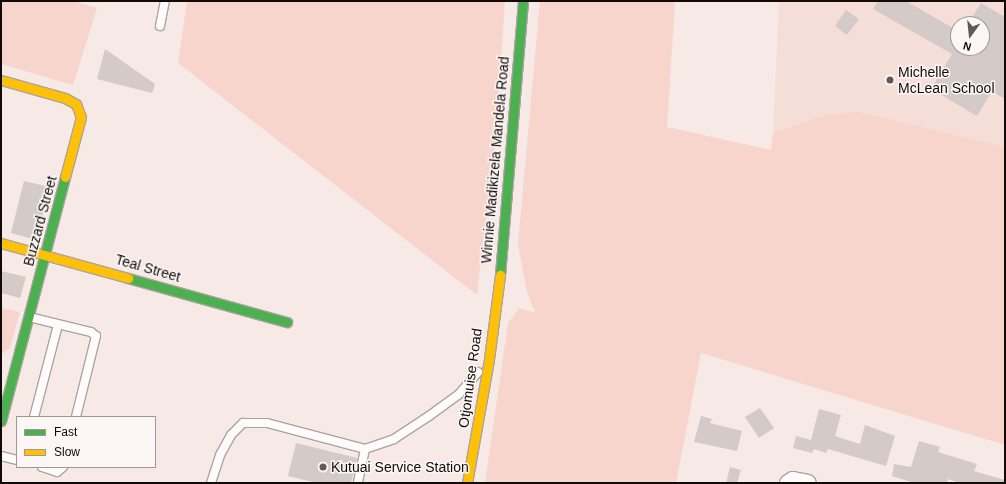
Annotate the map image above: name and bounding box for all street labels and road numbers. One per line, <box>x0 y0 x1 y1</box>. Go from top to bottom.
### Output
street label: Winnie Madikizela Mandela Road <box>478 56 512 264</box>
street label: Buzzard Street <box>20 174 60 268</box>
street label: Teal Street <box>114 251 182 285</box>
street label: Otjomuise Road <box>455 327 485 429</box>

